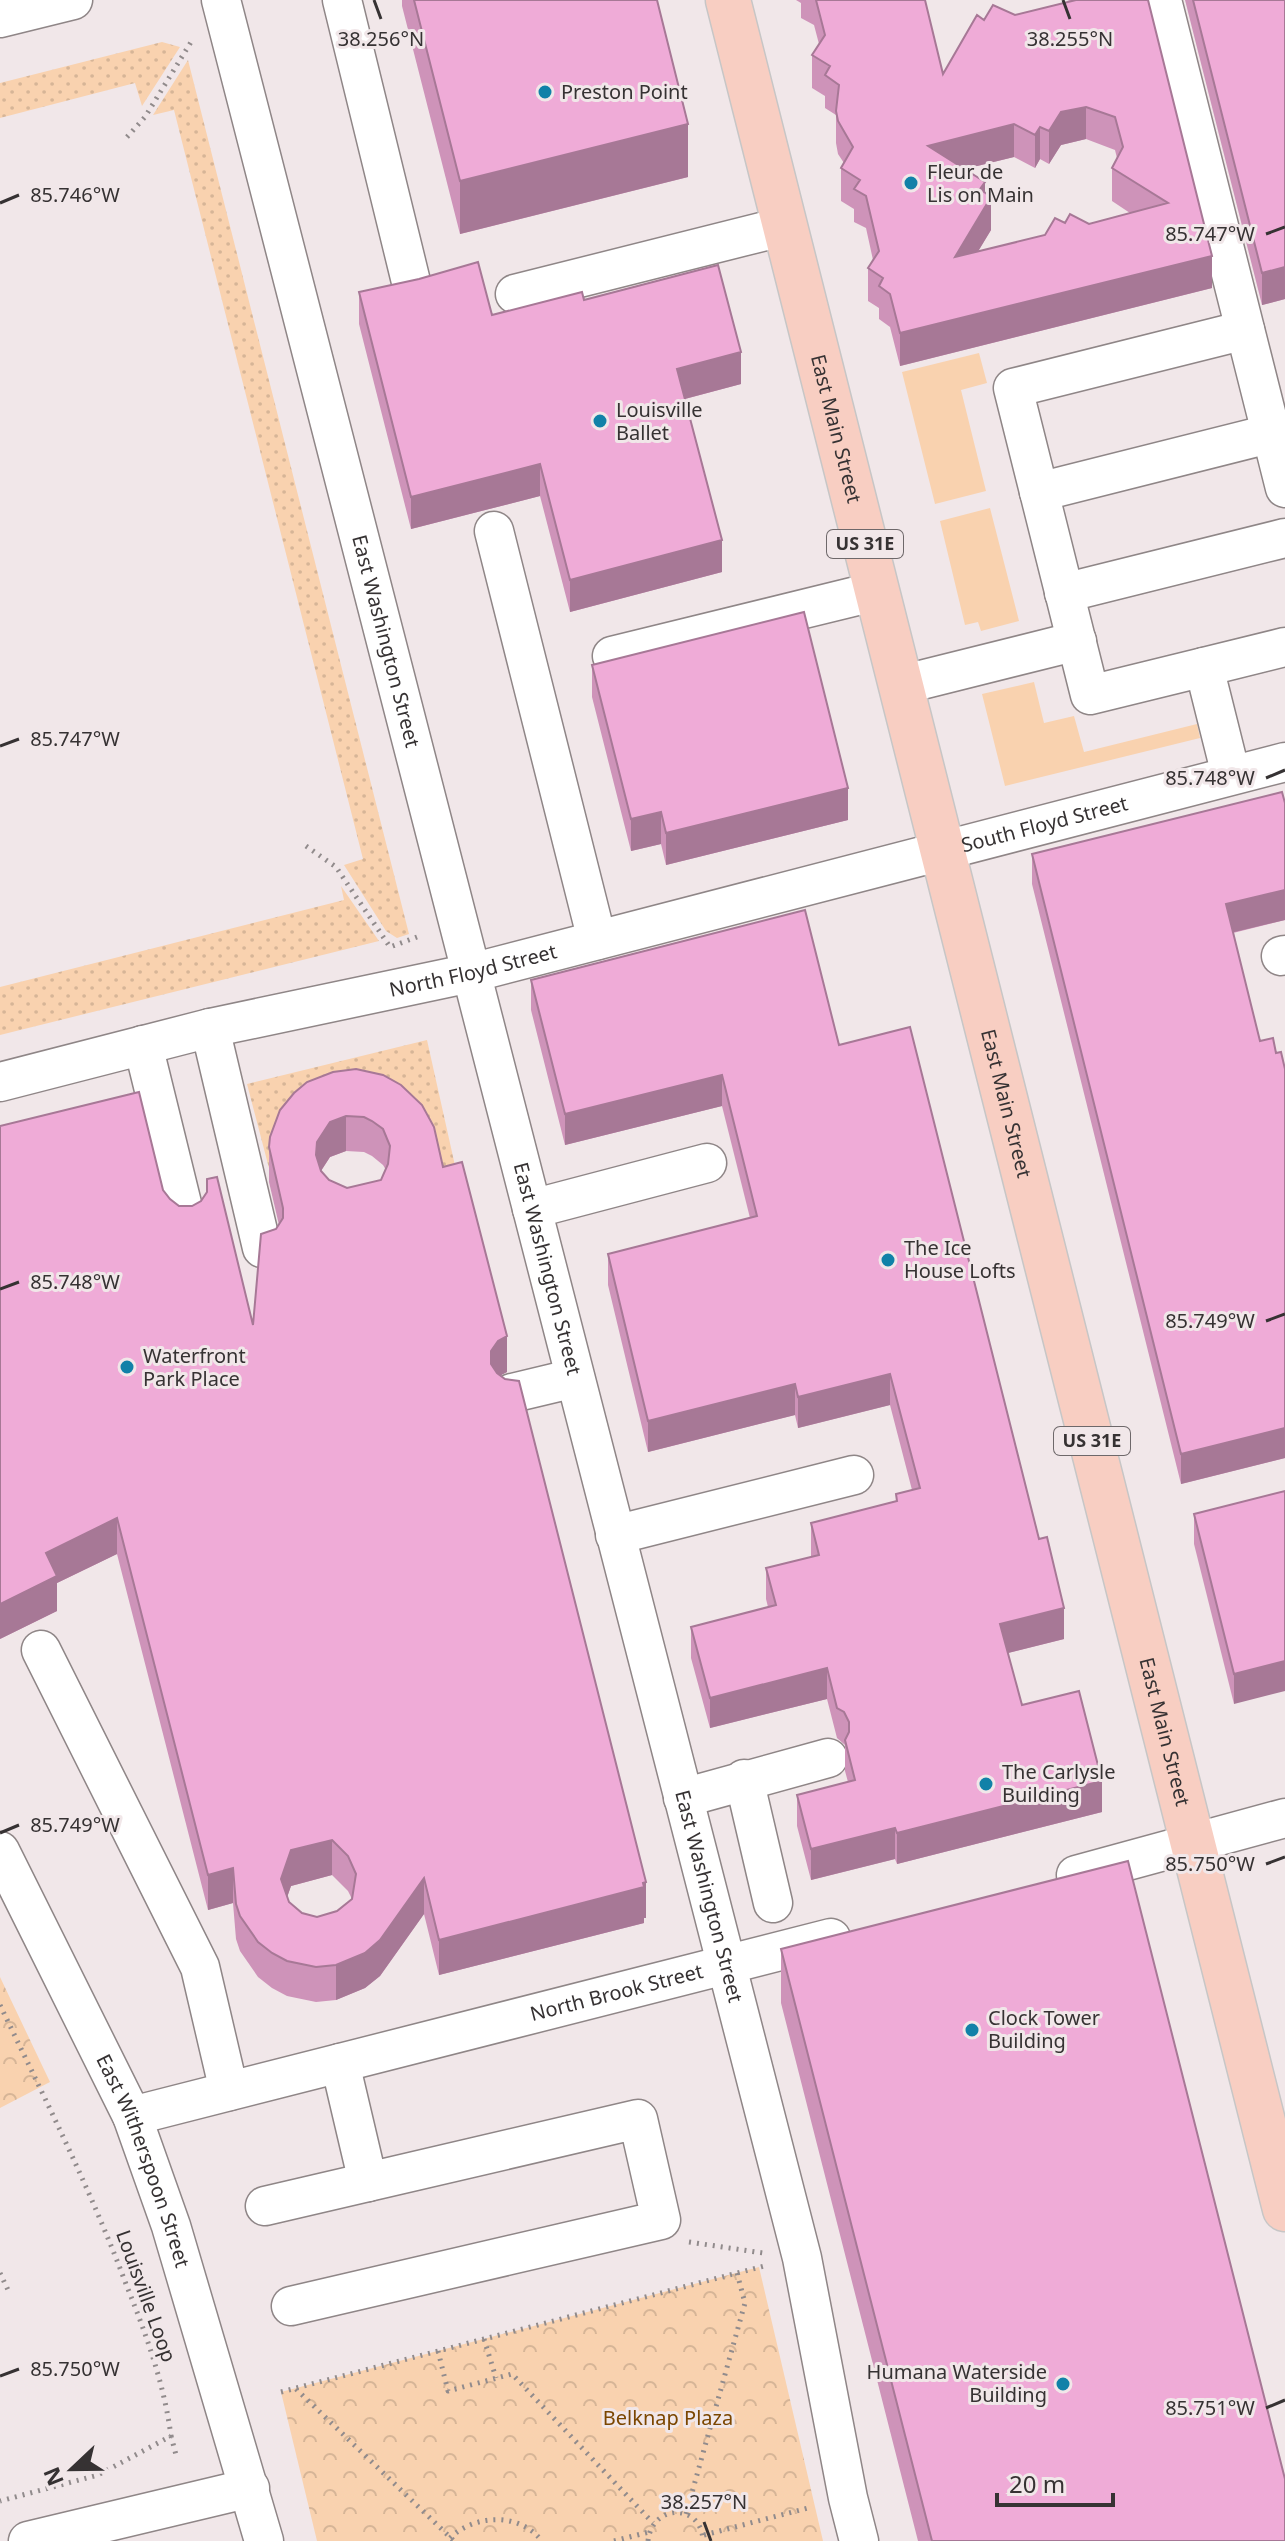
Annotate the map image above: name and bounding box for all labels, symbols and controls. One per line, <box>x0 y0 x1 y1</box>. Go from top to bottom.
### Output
text: 38.256°N <box>338 25 424 52</box>
text: 38.255°N <box>1027 25 1113 52</box>
place label: Preston Point <box>561 78 688 105</box>
marker: Preston Point <box>536 83 554 101</box>
place label: Fleur de Lis on Main <box>927 158 1034 208</box>
marker: Fleur de Lis on Main <box>902 174 920 192</box>
text: 85.746°W <box>30 181 120 208</box>
text: 85.747°W <box>1165 220 1255 247</box>
street label: East Main Street <box>805 351 868 506</box>
place label: Louisville Ballet <box>616 396 703 446</box>
marker: Louisville Ballet <box>591 412 609 430</box>
road number: US 31E <box>827 530 903 558</box>
street label: East Washington Street <box>346 532 427 750</box>
text: 85.747°W <box>30 725 120 752</box>
text: 85.748°W <box>1165 764 1255 791</box>
street label: South Floyd Street <box>958 789 1131 858</box>
street label: North Floyd Street <box>387 937 560 1003</box>
street label: East Main Street <box>975 1026 1038 1181</box>
street label: East Washington Street <box>508 1159 588 1378</box>
place label: The Ice House Lofts <box>904 1234 1016 1284</box>
marker: The Ice House Lofts <box>879 1251 897 1269</box>
text: 85.748°W <box>30 1268 120 1295</box>
text: 85.749°W <box>1165 1307 1255 1334</box>
place label: Waterfront Park Place <box>143 1342 246 1392</box>
marker: Waterfront Park Place <box>118 1358 136 1376</box>
road number: US 31E <box>1054 1427 1130 1455</box>
street label: East Main Street <box>1133 1654 1197 1809</box>
place label: The Carlysle Building <box>1002 1758 1115 1808</box>
marker: The Carlysle Building <box>977 1775 995 1793</box>
street label: East Washington Street <box>669 1787 750 2005</box>
text: 85.749°W <box>30 1811 120 1838</box>
text: 85.750°W <box>1165 1850 1255 1877</box>
street label: North Brook Street <box>527 1957 706 2027</box>
place label: Clock Tower Building <box>988 2004 1100 2054</box>
marker: Clock Tower Building <box>963 2021 981 2039</box>
street label: East Witherspoon Street <box>90 2049 197 2271</box>
street label: Louisville Loop <box>110 2226 183 2366</box>
text: 85.750°W <box>30 2355 120 2382</box>
place label: Humana Waterside Building <box>867 2358 1047 2408</box>
marker: Humana Waterside Building <box>1054 2375 1072 2393</box>
text: 85.751°W <box>1165 2394 1255 2421</box>
park label: Belknap Plaza <box>603 2404 733 2431</box>
north arrow <box>32 2429 112 2509</box>
scale bar <box>997 2457 1113 2507</box>
text: N <box>35 2463 70 2491</box>
text: 20 m <box>1009 2467 1065 2500</box>
text: 38.257°N <box>661 2488 747 2515</box>

